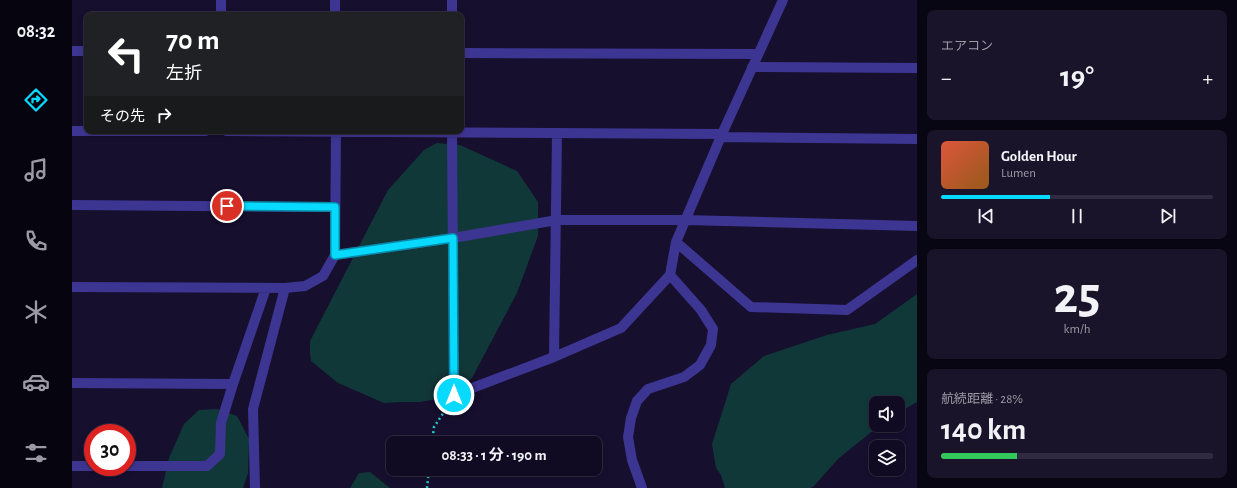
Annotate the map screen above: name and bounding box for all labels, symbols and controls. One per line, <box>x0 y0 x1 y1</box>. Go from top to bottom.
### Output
text: 08:32 <box>17 23 55 41</box>
text: 70 m <box>166 27 220 55</box>
icon: left <box>100 28 152 80</box>
text: エアコン <box>941 40 993 53</box>
text: 19° <box>1060 62 1094 92</box>
text: 左折 <box>166 65 202 83</box>
text: − <box>941 67 952 89</box>
text: + <box>1202 67 1213 89</box>
icon: directions <box>22 86 50 114</box>
icon: right <box>153 104 175 126</box>
text: その先 <box>100 109 145 124</box>
text: Golden Hour <box>1001 149 1077 164</box>
icon: music <box>22 156 50 184</box>
text: Lumen <box>1001 167 1036 180</box>
pin <box>210 189 244 223</box>
icon: arrive <box>216 195 238 217</box>
icon: previous <box>975 205 997 227</box>
icon: pause <box>1066 205 1088 227</box>
icon: next <box>1157 205 1179 227</box>
icon: phone <box>22 227 50 255</box>
text: 25 <box>1054 270 1100 322</box>
icon: climate <box>22 298 50 326</box>
text: km/h <box>1064 323 1090 336</box>
icon: car <box>22 368 50 396</box>
position arrow <box>433 374 475 416</box>
text: 航続距離 · 28% <box>941 393 1023 406</box>
map controls <box>869 396 905 476</box>
button: sound <box>869 396 905 432</box>
text: 140 km <box>941 415 1026 445</box>
speed limit sign: 30 <box>84 424 136 476</box>
icon: filters <box>22 439 50 467</box>
button: layers <box>869 440 905 476</box>
text: 08:33 · 1 分 · 190 m <box>441 448 547 463</box>

